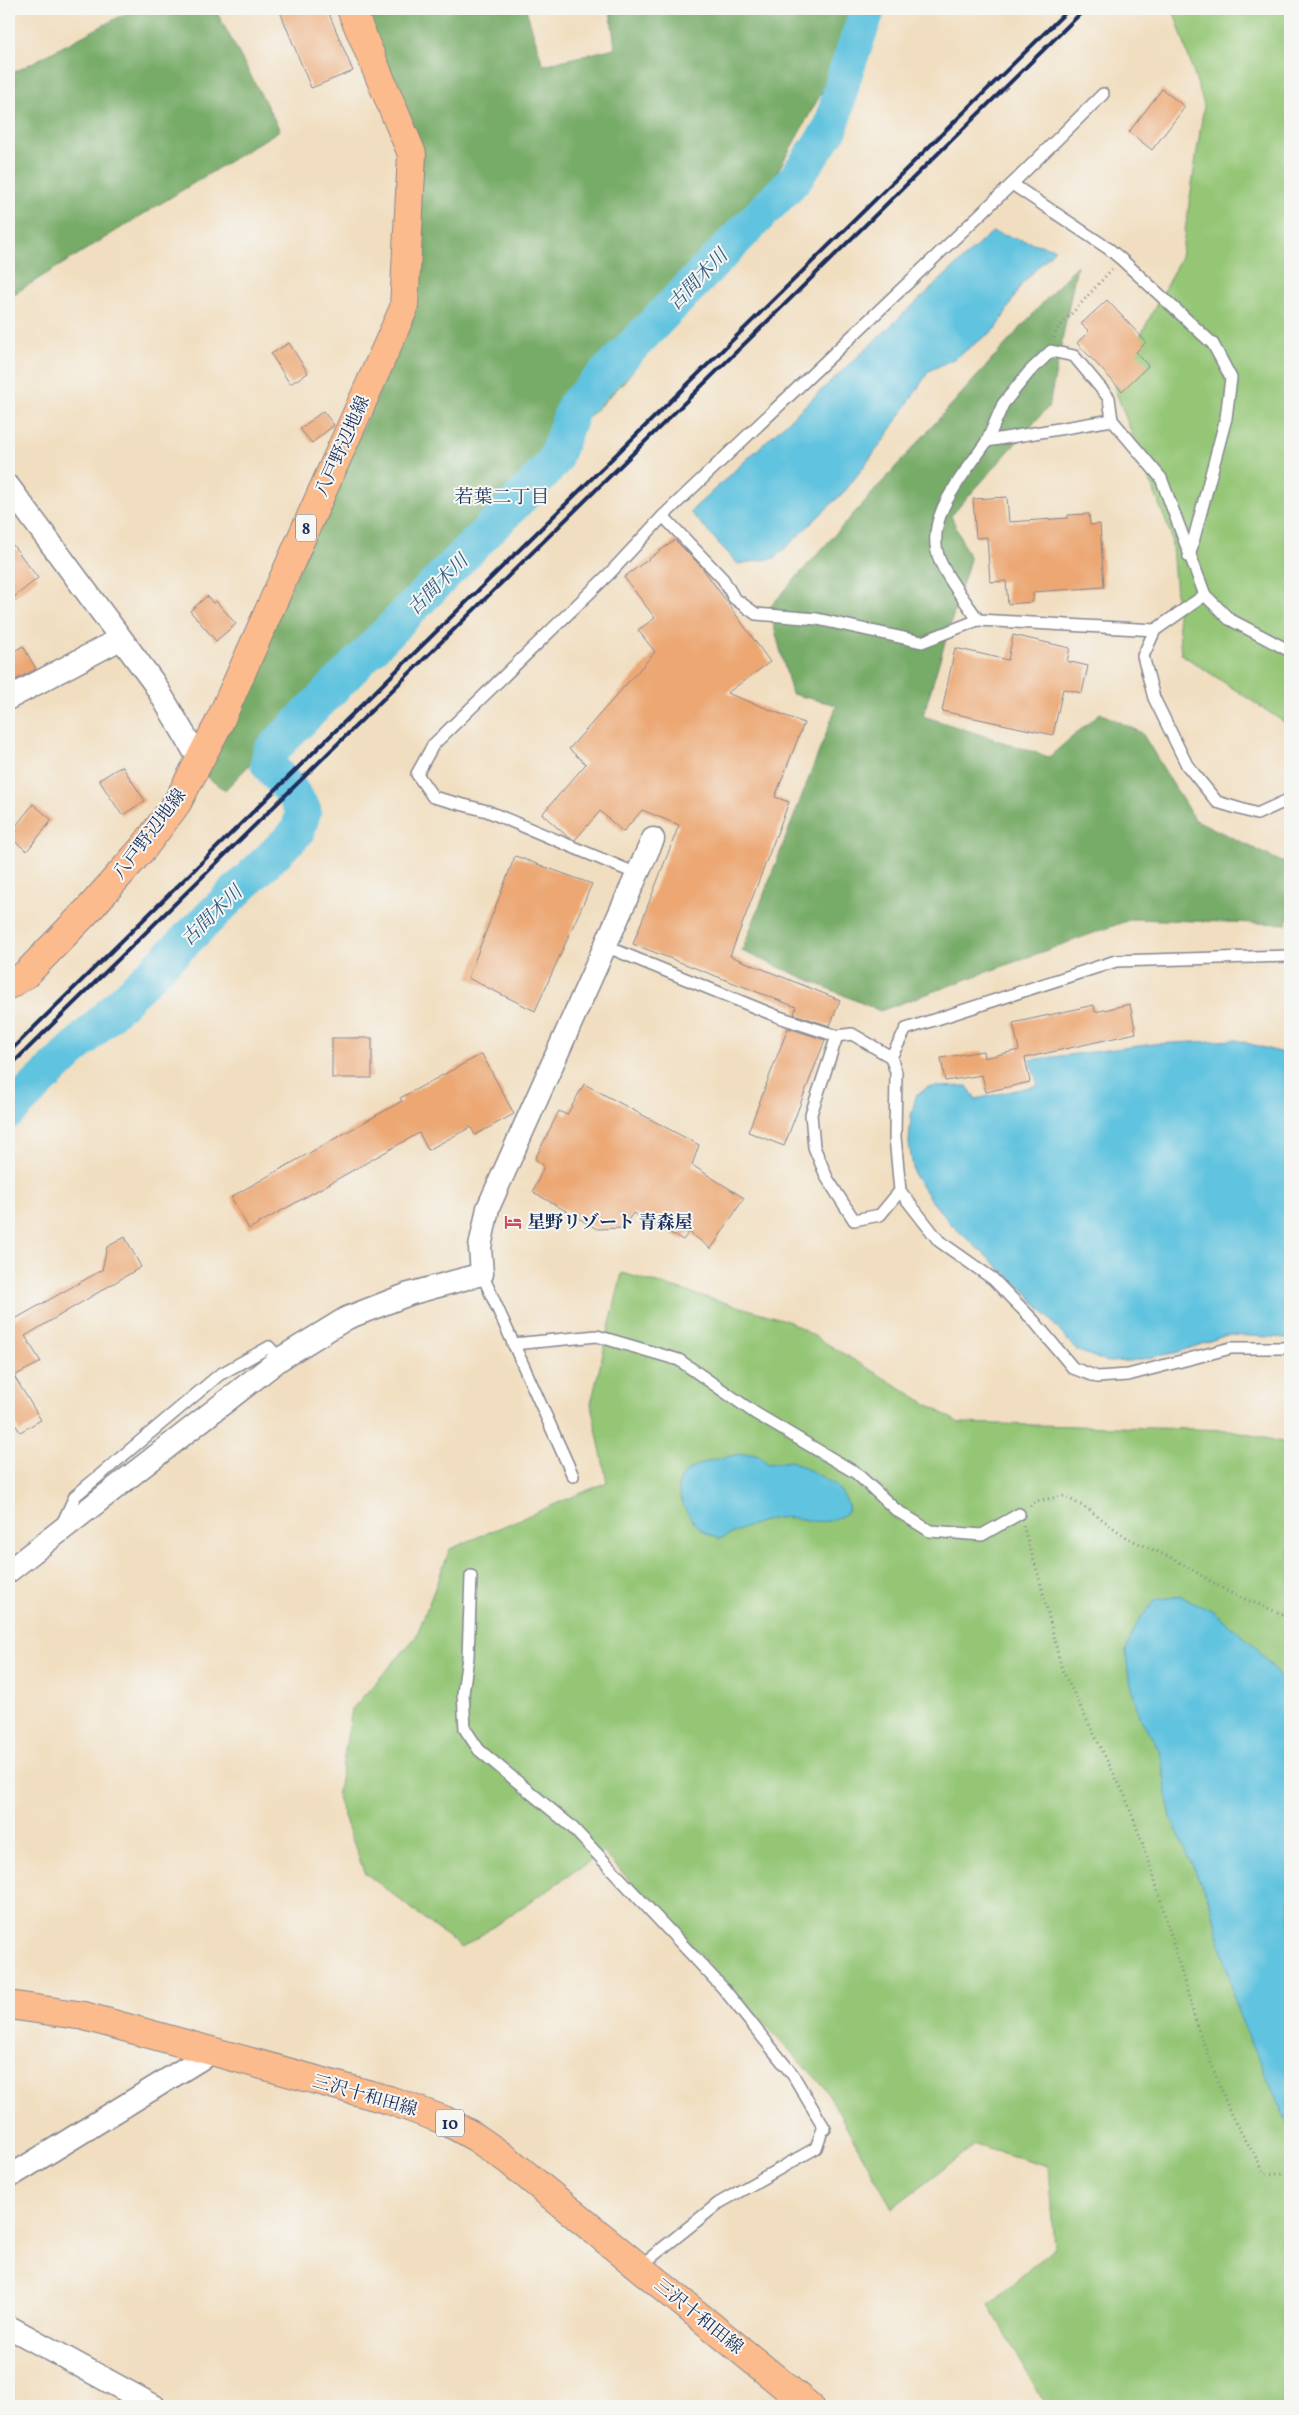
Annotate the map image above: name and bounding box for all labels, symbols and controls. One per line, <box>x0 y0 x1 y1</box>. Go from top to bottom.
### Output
water label: 古間木川 <box>663 243 736 317</box>
street label: 八戸野辺地線 <box>310 392 377 501</box>
district label: 若葉二丁目 <box>454 485 550 511</box>
road number: 8 <box>296 514 316 542</box>
water label: 古間木川 <box>402 548 476 621</box>
street label: 八戸野辺地線 <box>108 784 193 886</box>
water label: 古間木川 <box>176 879 250 952</box>
place label: 星野リゾート 青森屋 <box>527 1211 693 1236</box>
hotel icon: 星野リゾート 青森屋 <box>503 1212 523 1232</box>
street label: 三沢十和田線 <box>309 2070 420 2123</box>
road number: 10 <box>436 2110 464 2136</box>
street label: 三沢十和田線 <box>648 2273 748 2361</box>

